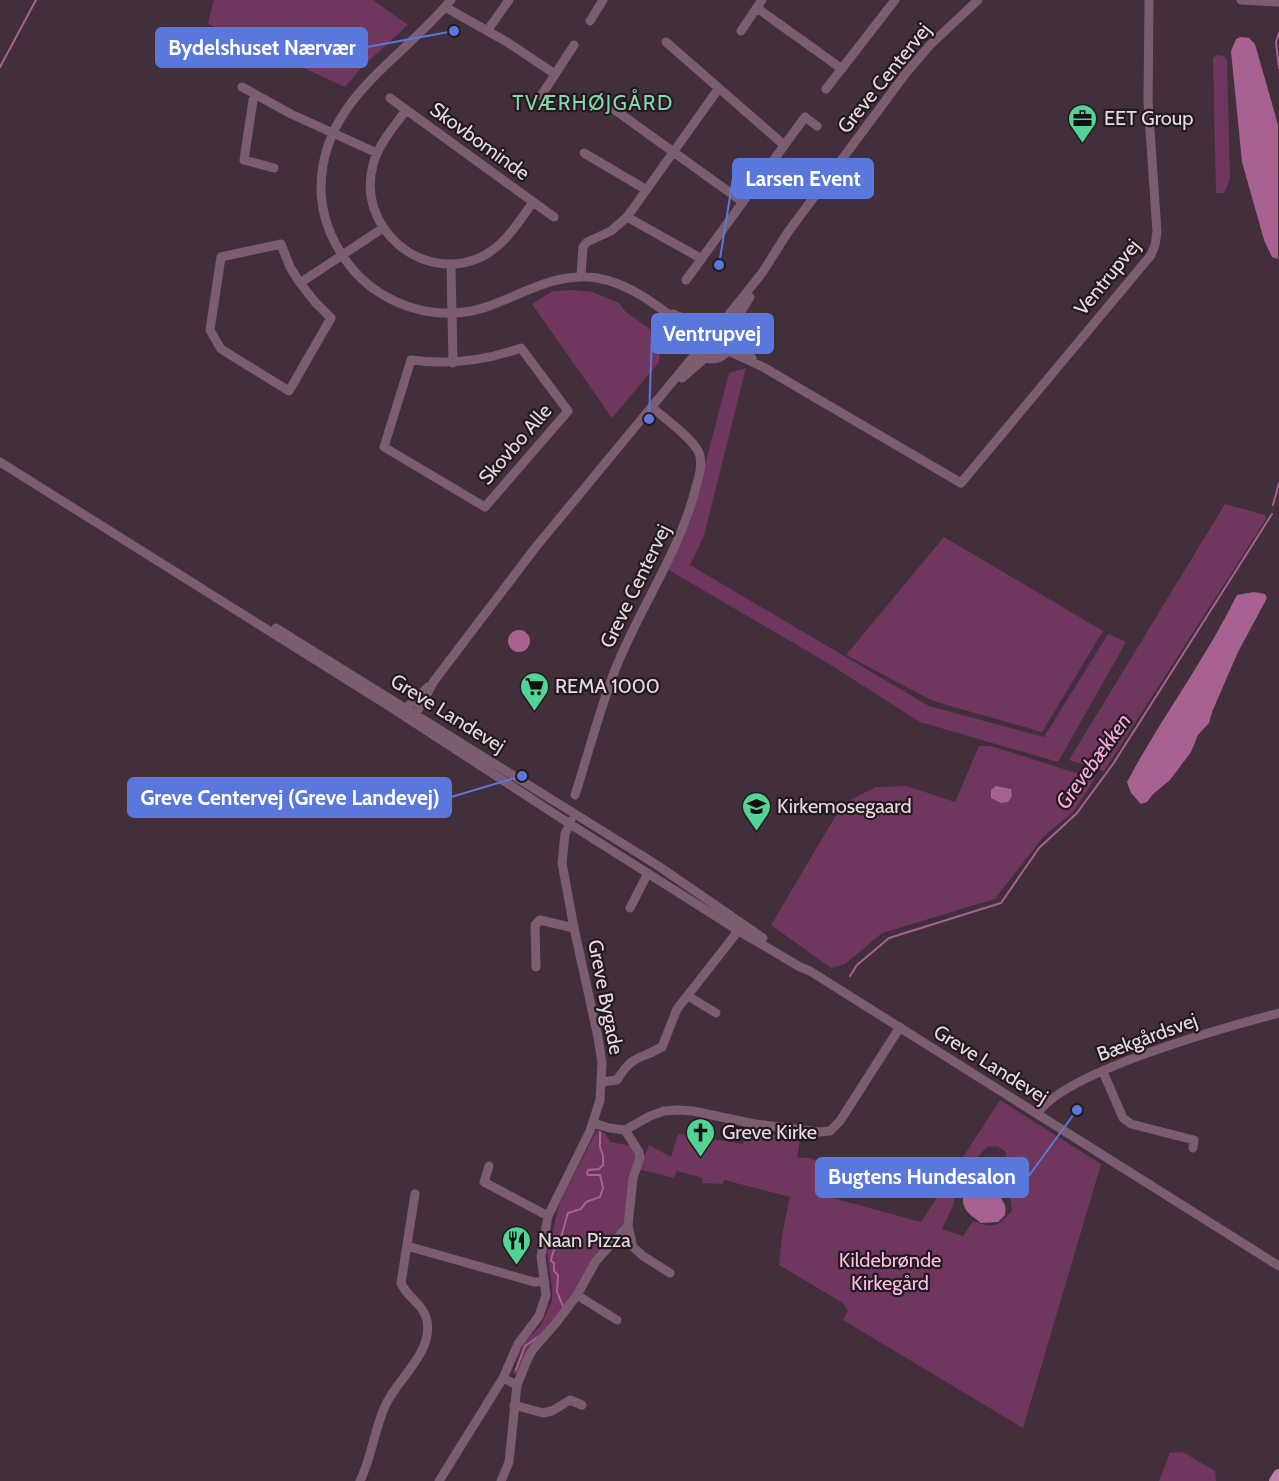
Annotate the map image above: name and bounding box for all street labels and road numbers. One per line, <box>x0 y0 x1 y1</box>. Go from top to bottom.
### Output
street label: Greve Centervej <box>832 18 936 138</box>
street label: Skovbominde <box>426 97 534 185</box>
street label: Ventrupvej <box>1069 234 1145 320</box>
street label: Skovbo Alle <box>473 399 557 489</box>
street label: Greve Centervej <box>595 520 675 652</box>
street label: Greve Landevej <box>386 668 510 758</box>
street label: Greve Bygade <box>583 938 629 1056</box>
street label: Bækgårdsvej <box>1093 1008 1201 1066</box>
street label: Greve Landevej <box>929 1019 1053 1109</box>

